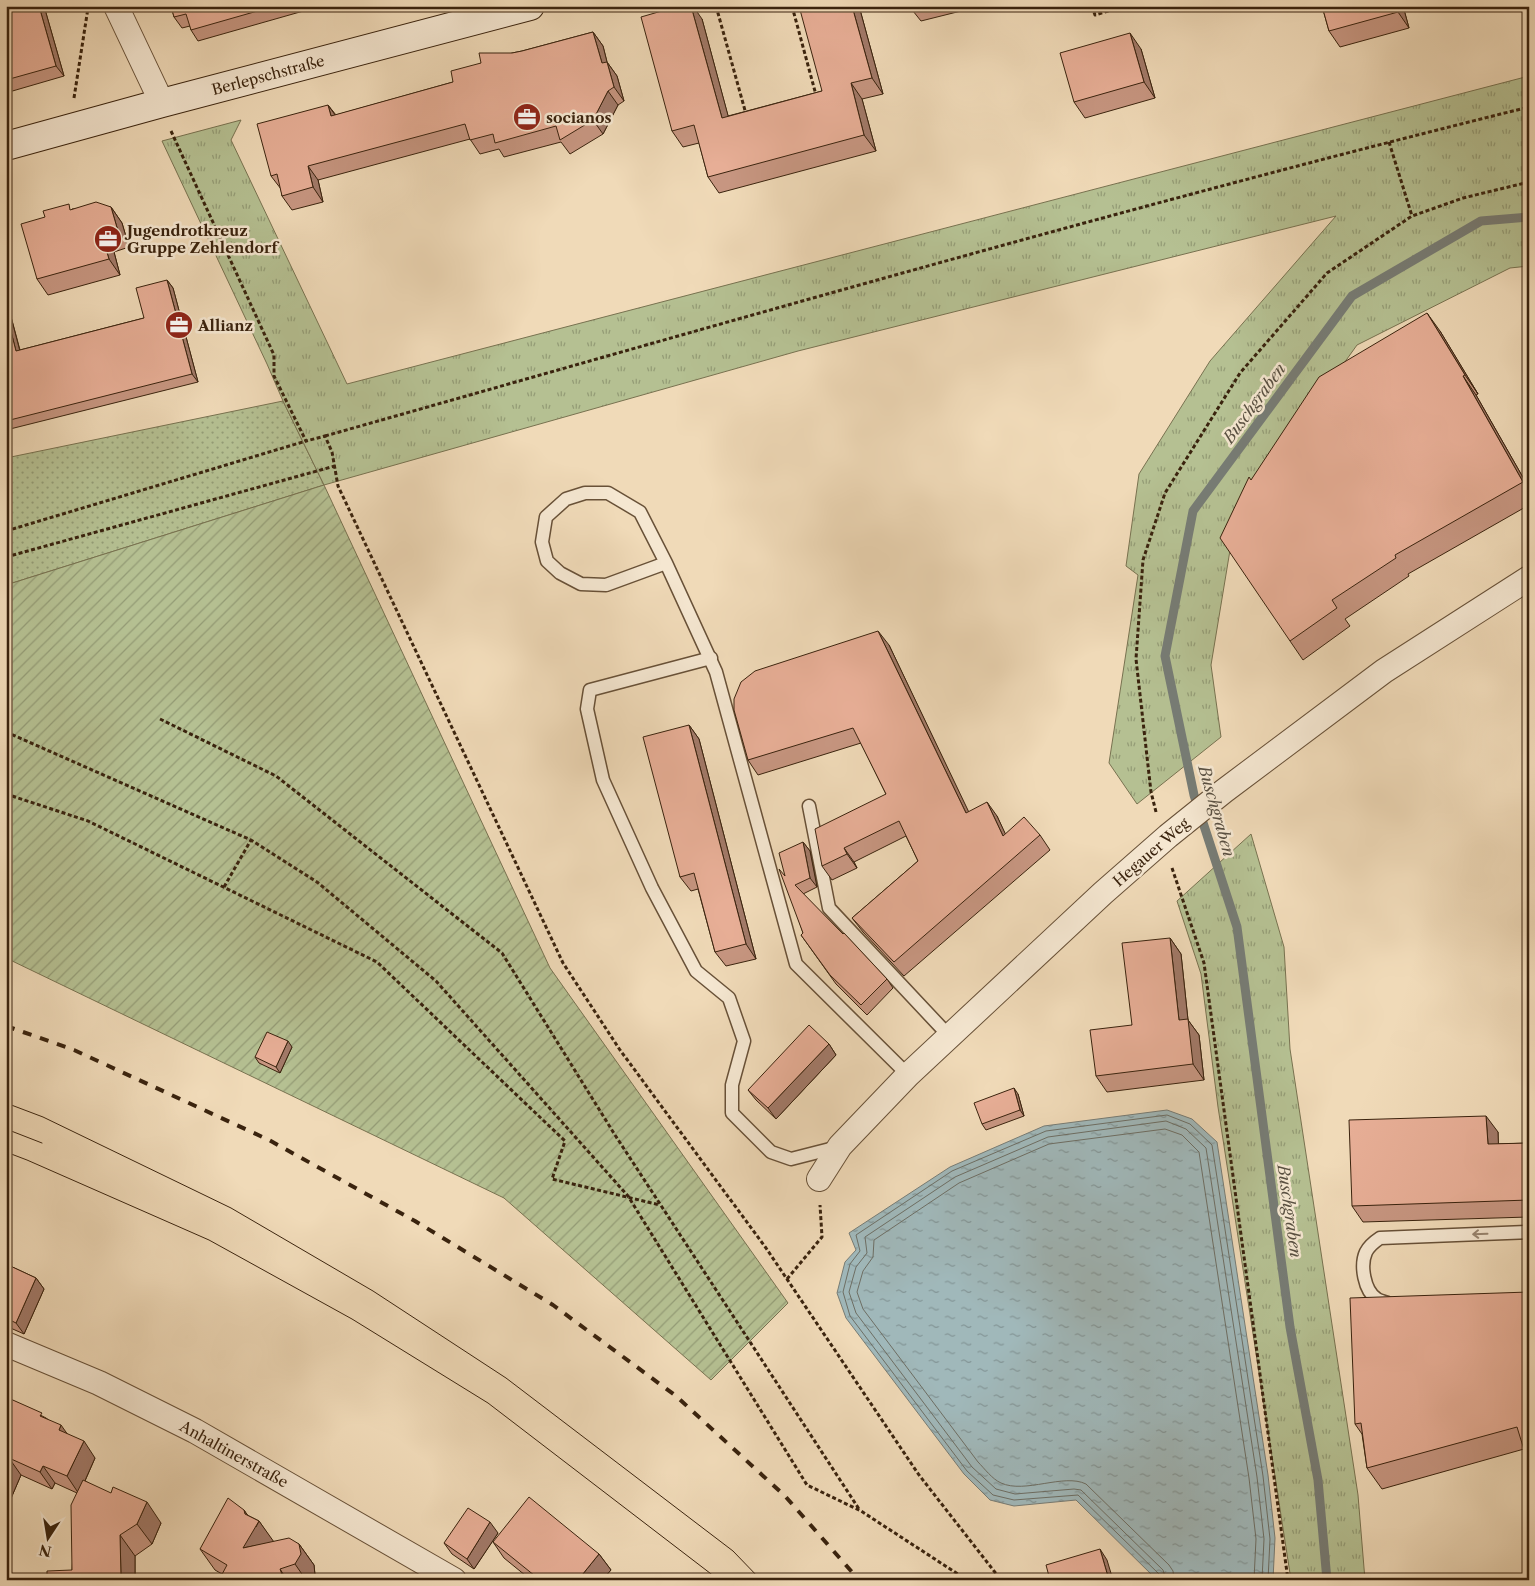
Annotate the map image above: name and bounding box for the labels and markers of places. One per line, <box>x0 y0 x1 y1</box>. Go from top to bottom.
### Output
office icon: socianos <box>512 102 542 132</box>
place label: socianos <box>546 108 612 127</box>
place label: Jugendrotkreuz Gruppe Zehlendorf <box>124 221 280 257</box>
office icon: Jugendrotkreuz Gruppe Zehlendorf <box>93 224 123 254</box>
office icon: Allianz <box>164 310 194 340</box>
place label: Allianz <box>197 316 253 335</box>

